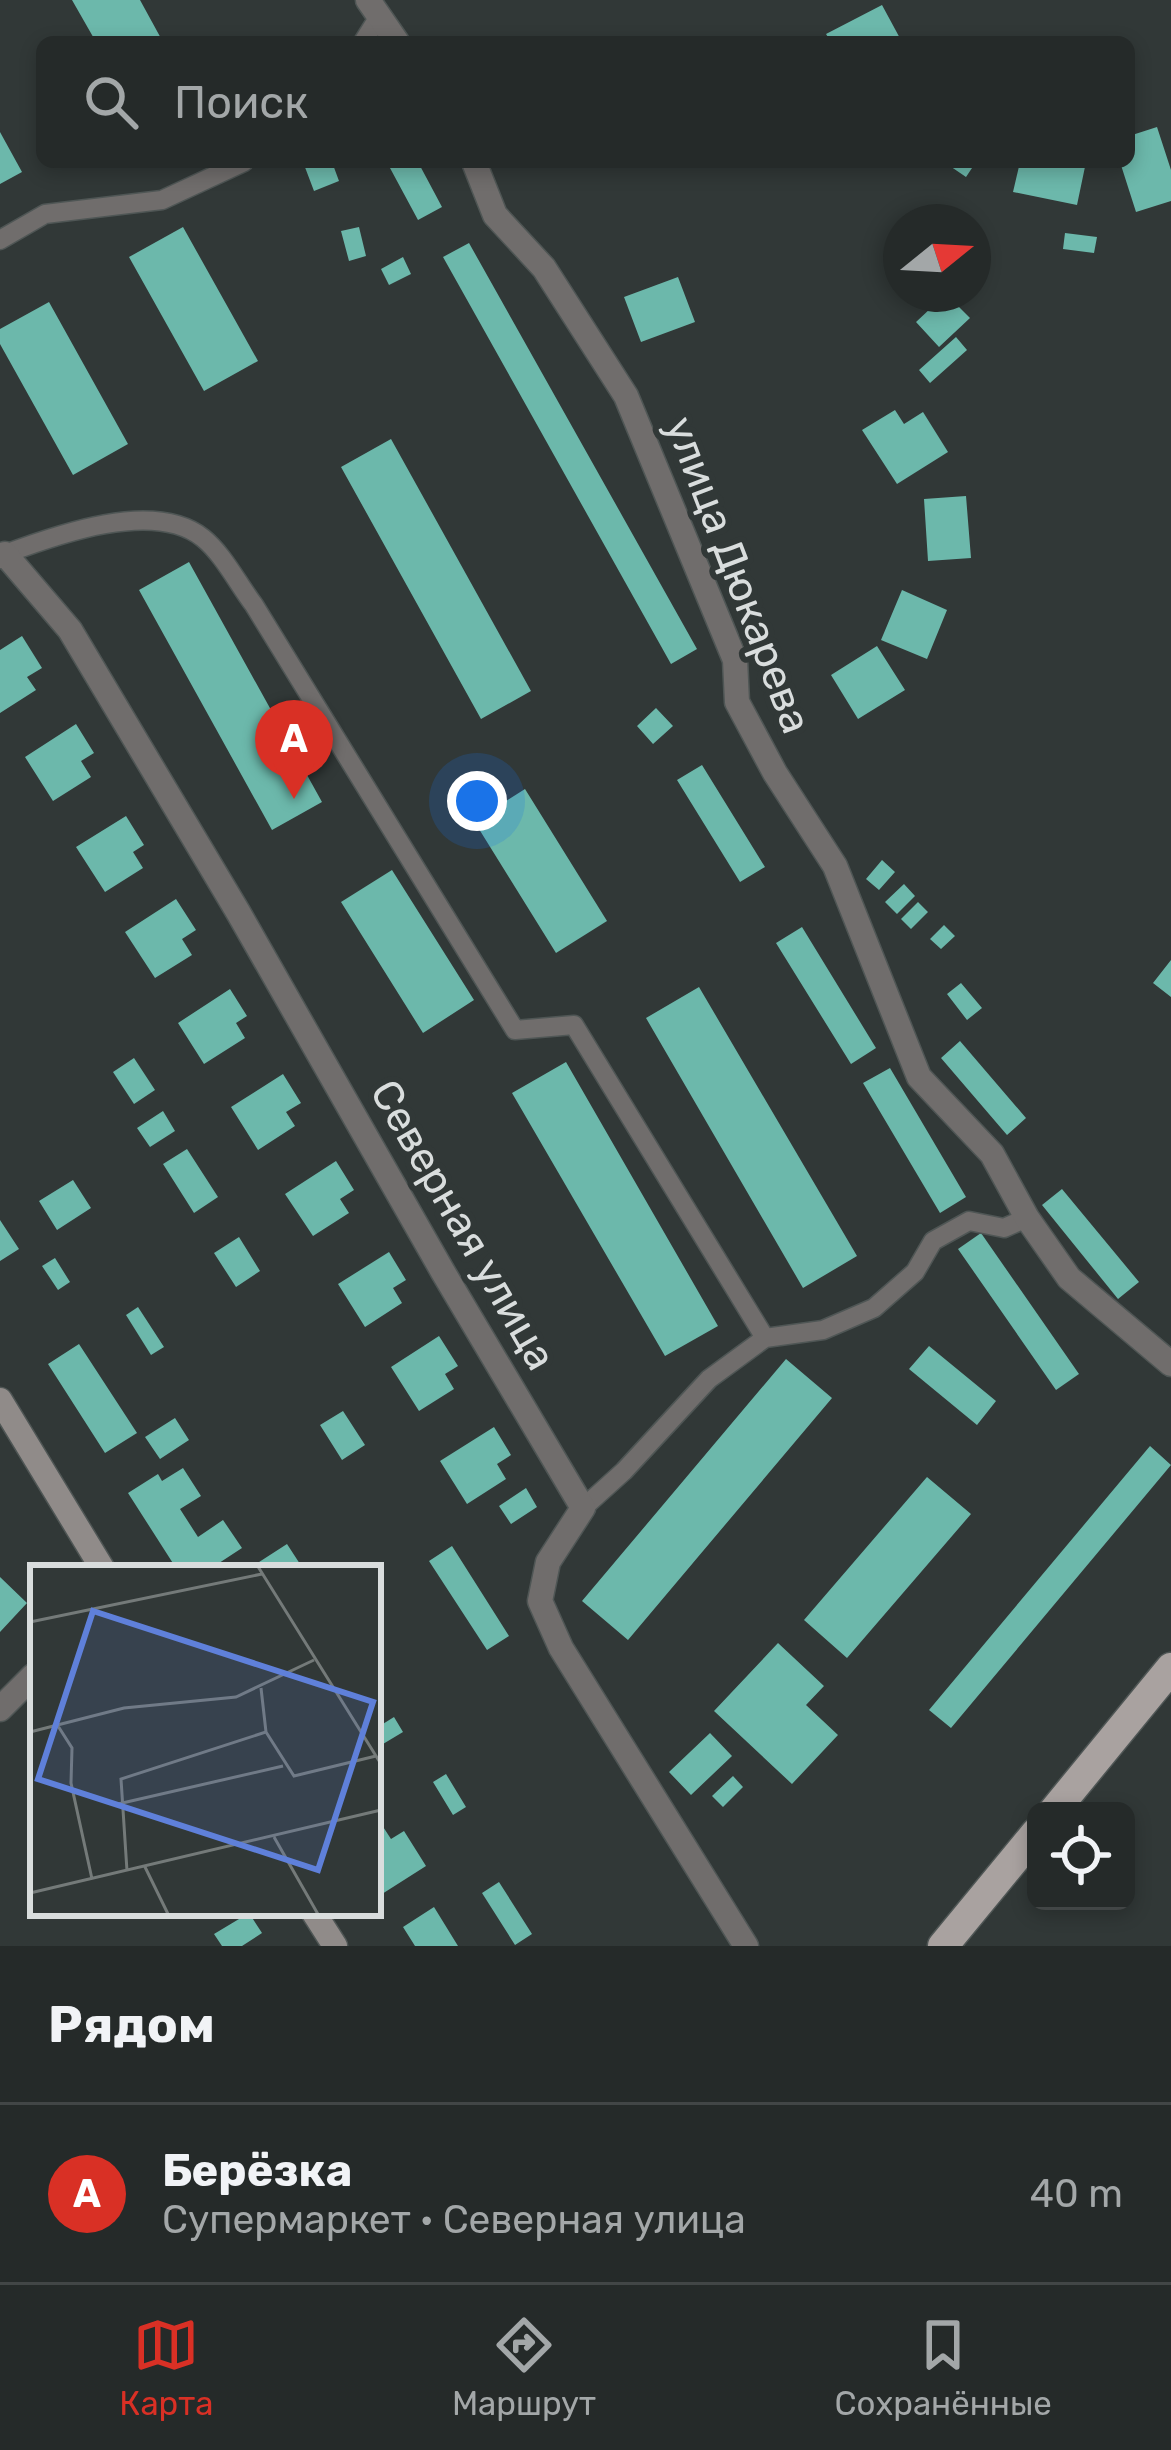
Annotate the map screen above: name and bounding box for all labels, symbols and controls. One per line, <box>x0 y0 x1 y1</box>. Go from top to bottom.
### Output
search box <box>36 36 1135 168</box>
icon: search <box>78 69 144 135</box>
text: Поиск <box>174 76 308 129</box>
north arrow <box>883 204 991 312</box>
street label: улица Дюкарева <box>655 410 821 740</box>
pin: A <box>255 700 333 799</box>
your location <box>447 771 507 831</box>
street label: Северная улица <box>360 1071 566 1379</box>
inset map <box>30 1565 381 1916</box>
map controls <box>1027 1802 1135 1910</box>
button: locate <box>1027 1802 1135 1910</box>
text: Рядом <box>48 1994 215 2055</box>
text: Берёзка <box>162 2144 352 2197</box>
text: A <box>73 2171 101 2217</box>
text: 40 m <box>1030 2171 1123 2217</box>
text: Супермаркет · Северная улица <box>162 2197 746 2243</box>
tab: Карта <box>119 2312 213 2423</box>
tab: Маршрут <box>452 2312 596 2423</box>
tab: Сохранённые <box>835 2312 1052 2423</box>

